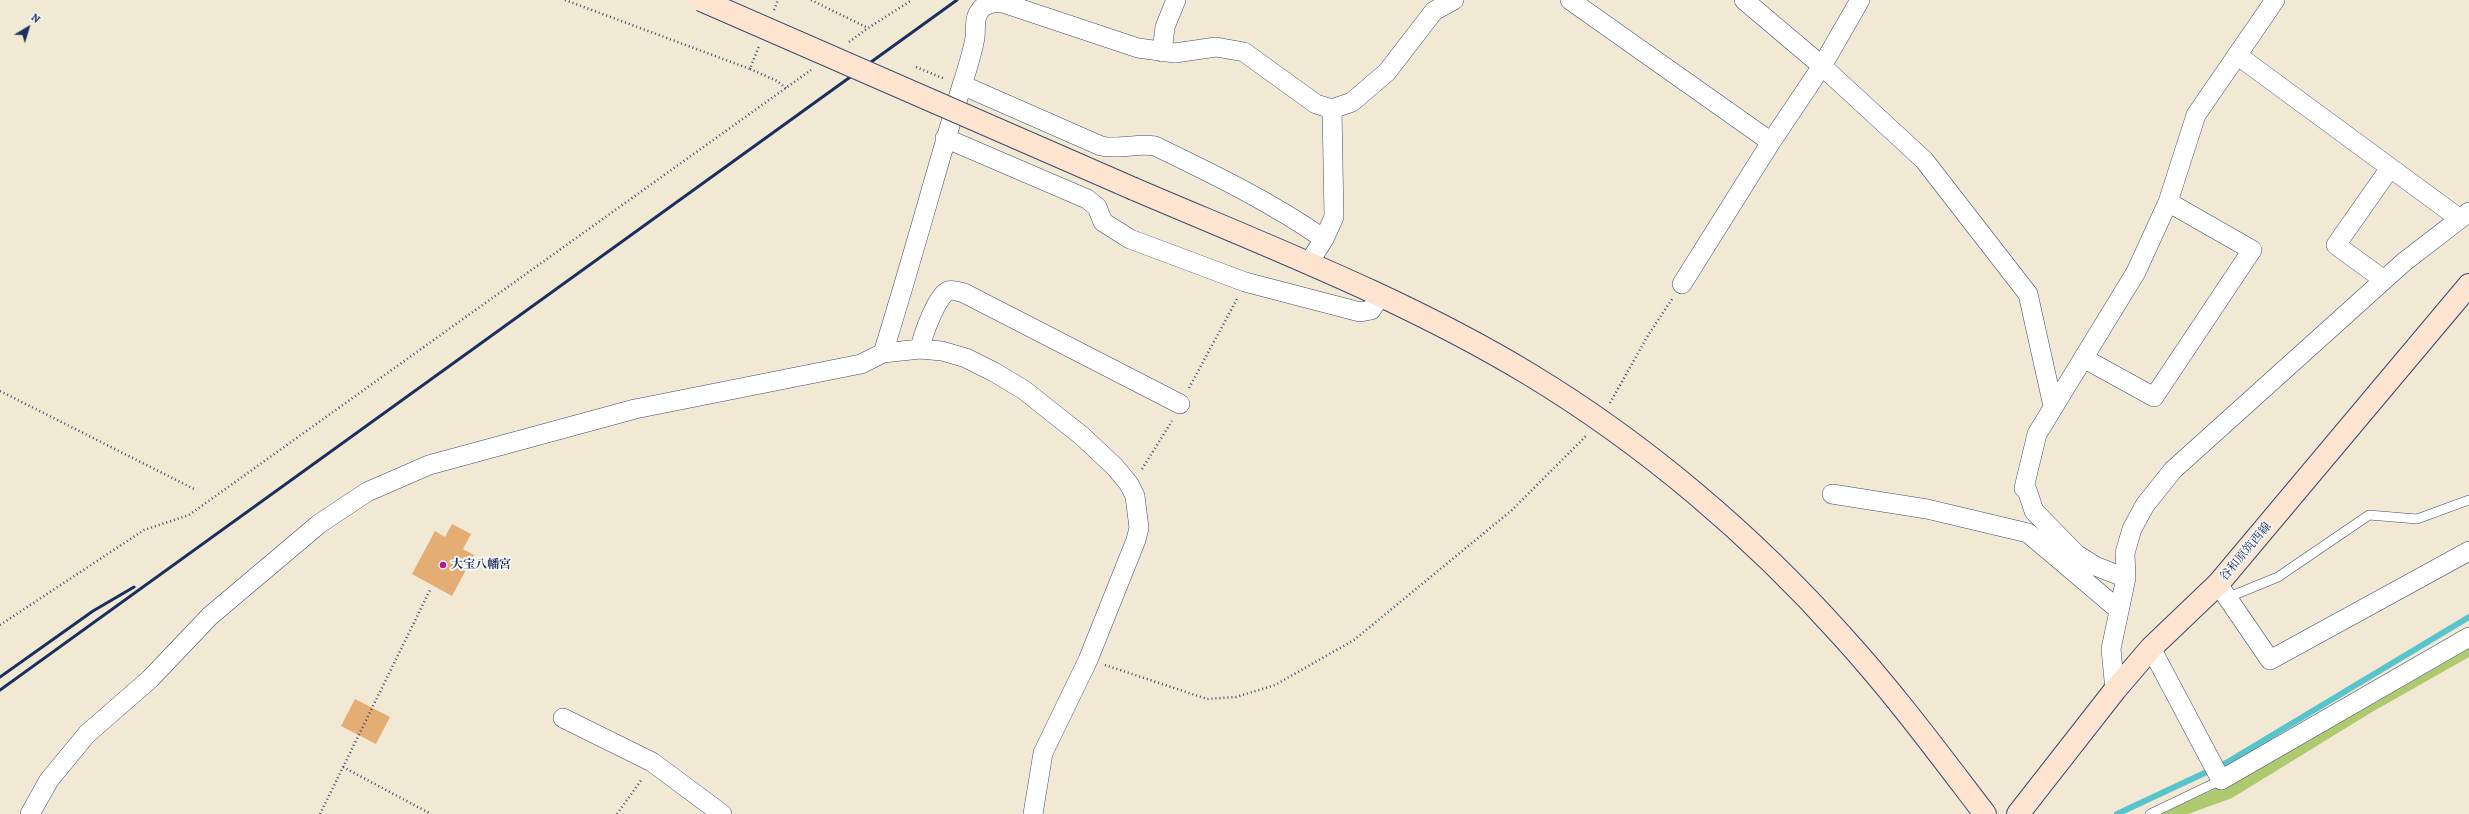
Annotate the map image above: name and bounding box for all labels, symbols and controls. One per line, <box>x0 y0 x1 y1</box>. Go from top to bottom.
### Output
north arrow <box>8 8 48 48</box>
text: N <box>28 10 43 27</box>
street label: 谷和原筑西線 <box>2217 520 2275 584</box>
place label: 大宝八幡宮 <box>451 558 511 572</box>
marker: 大宝八幡宮 <box>438 560 448 570</box>

